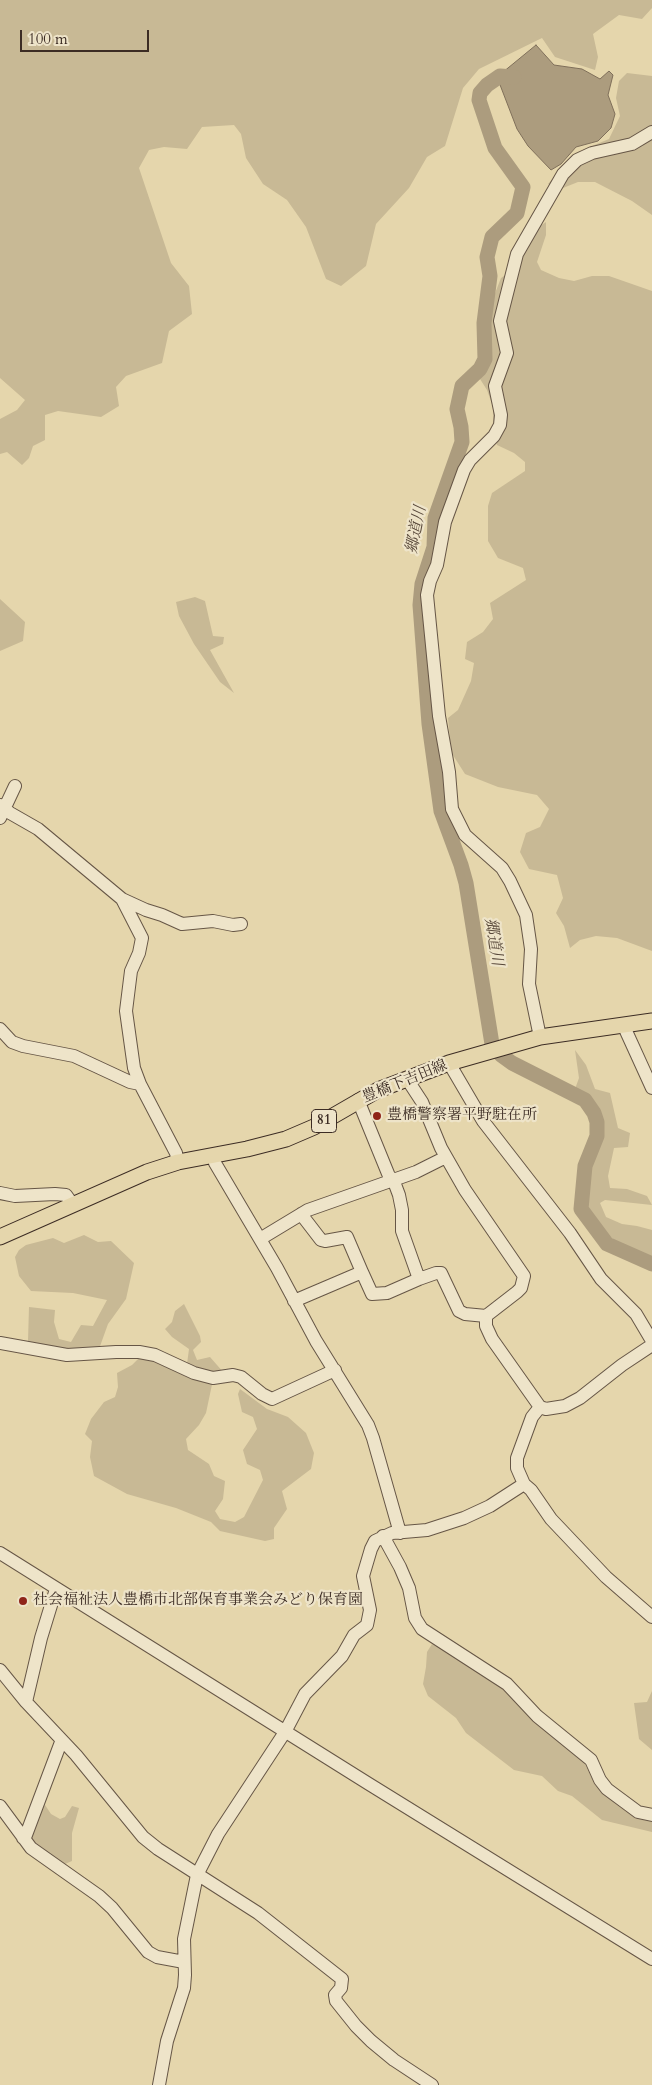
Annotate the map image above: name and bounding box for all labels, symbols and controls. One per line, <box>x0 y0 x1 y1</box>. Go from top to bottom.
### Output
scale bar <box>22 20 151 52</box>
text: 100 m <box>28 29 68 49</box>
water label: 郷道川 <box>403 505 431 555</box>
water label: 郷道川 <box>480 917 506 967</box>
street label: 豊橋下吉田線 <box>360 1057 450 1107</box>
place label: 豊橋警察署平野駐在所 <box>387 1107 537 1125</box>
road number: 81 <box>312 1110 336 1132</box>
marker: 豊橋警察署平野駐在所 <box>371 1110 383 1122</box>
place label: 社会福祉法人豊橋市北部保育事業会みどり保育園 <box>33 1592 363 1610</box>
marker: 社会福祉法人豊橋市北部保育事業会みどり保育園 <box>17 1595 29 1607</box>

